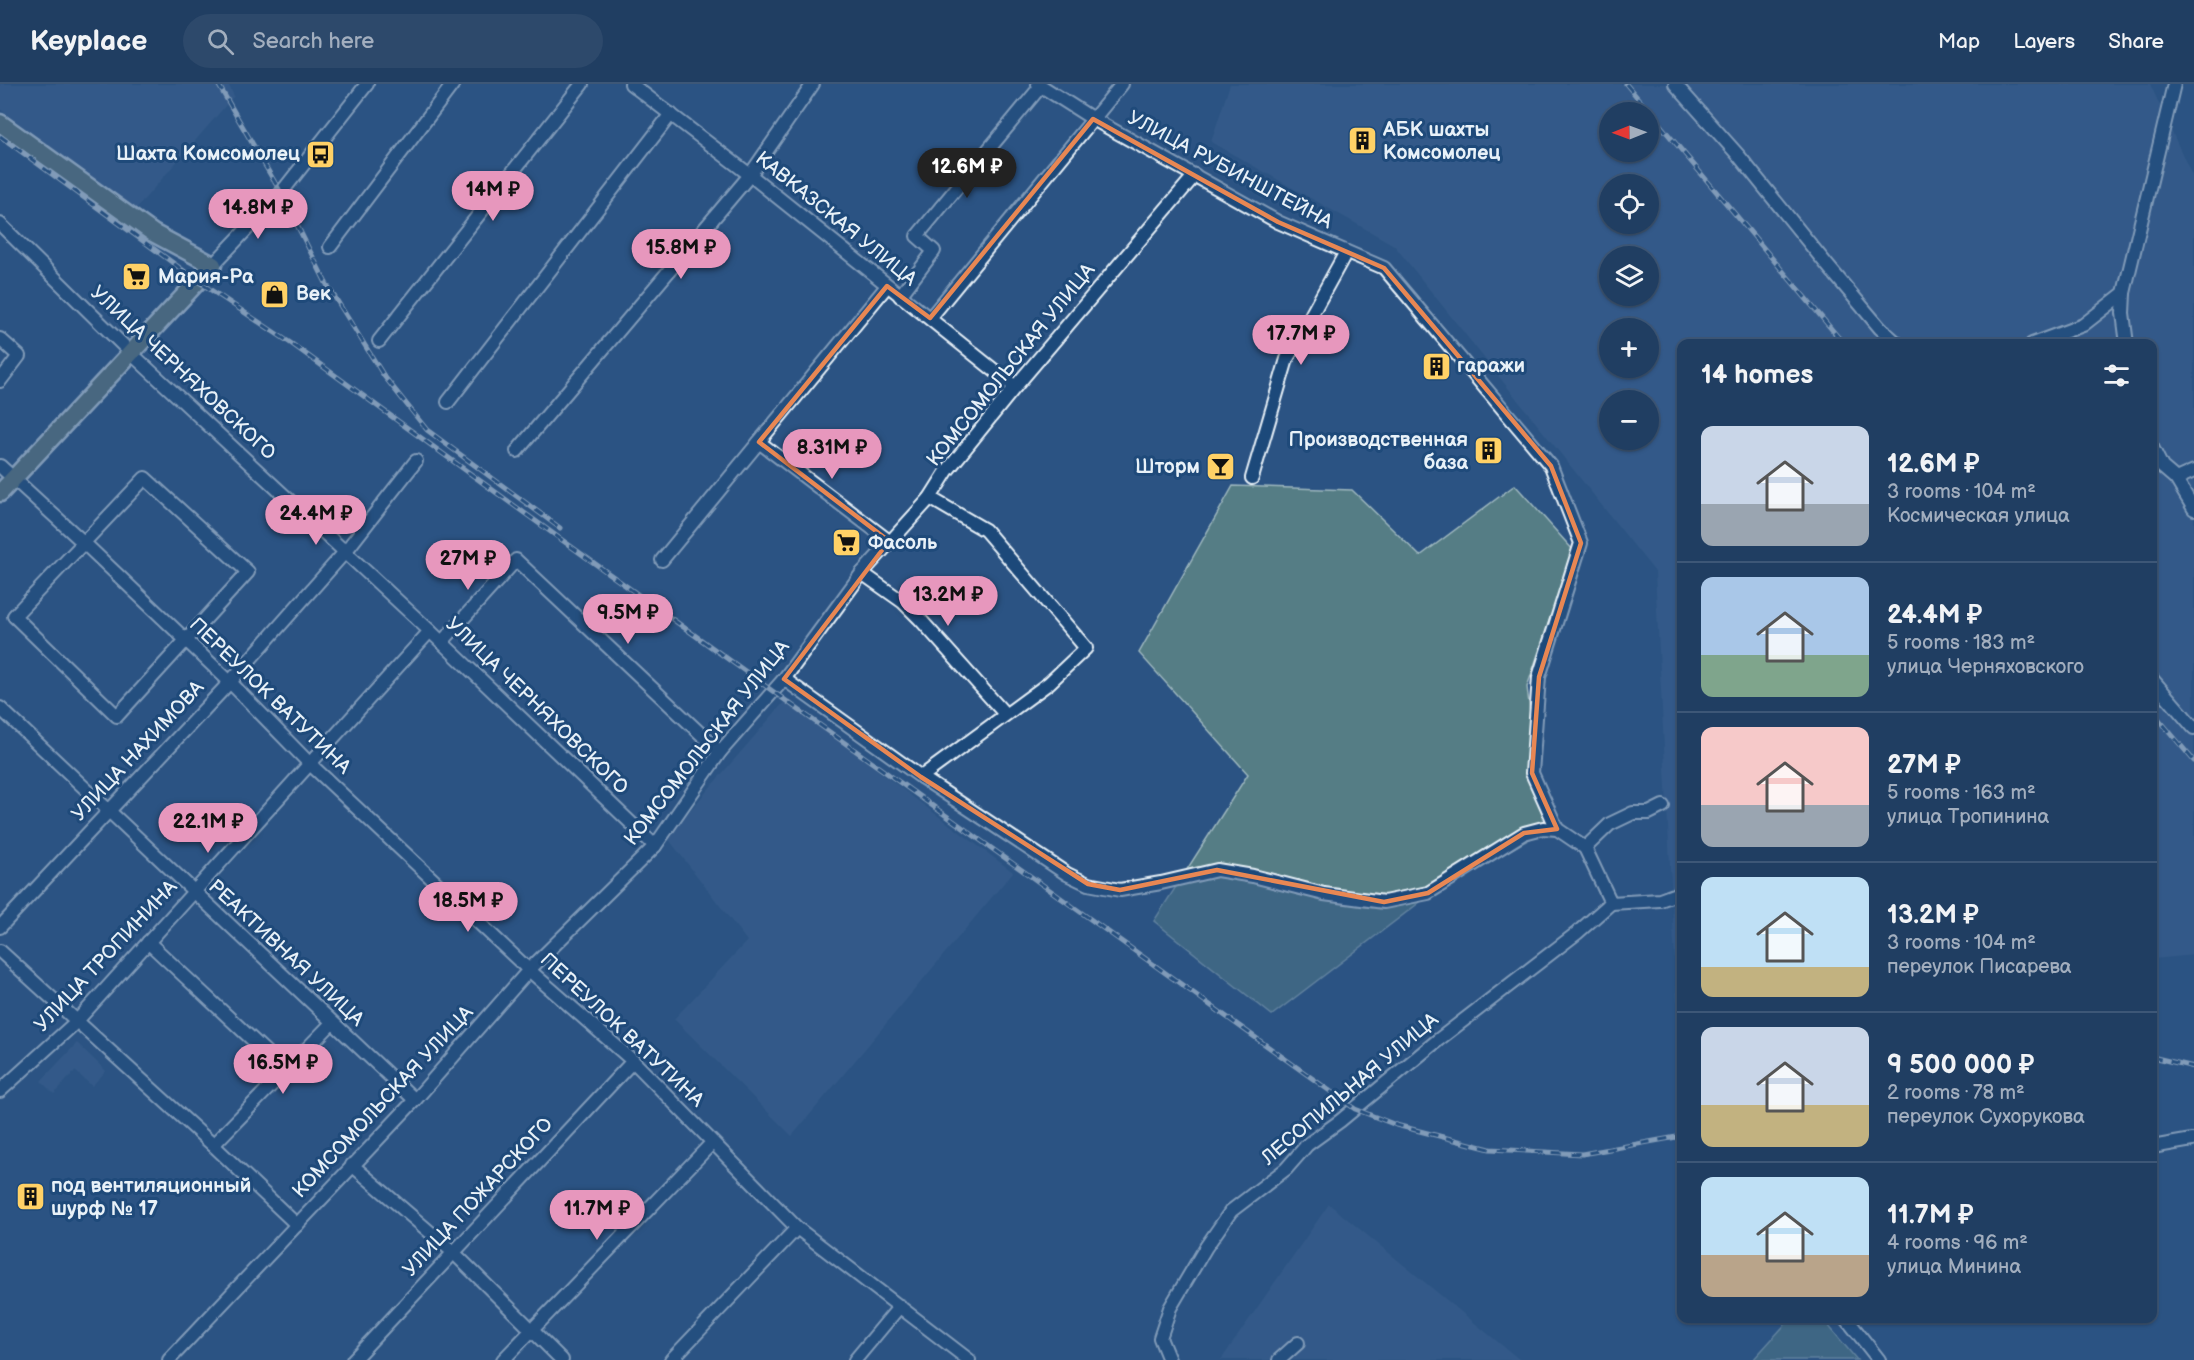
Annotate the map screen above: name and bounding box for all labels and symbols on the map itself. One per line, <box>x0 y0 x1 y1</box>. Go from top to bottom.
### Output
north arrow <box>1599 102 1659 162</box>
street label: УЛИЦА РУБИНШТЕЙНА <box>1124 106 1337 235</box>
place label: АБК шахты Комсомолец <box>1382 118 1500 165</box>
building icon: АБК шахты Комсомолец <box>1346 125 1378 157</box>
bus stop icon: Шахта Комсомолец <box>305 138 337 170</box>
place label: Шахта Комсомолец <box>116 142 300 166</box>
street label: КАВКАЗСКАЯ УЛИЦА <box>751 147 922 292</box>
pin: 12.6M ₽ <box>912 148 1022 199</box>
pin: 14M ₽ <box>451 171 535 222</box>
pin: 14.8M ₽ <box>203 189 313 240</box>
pin: 15.8M ₽ <box>626 229 736 280</box>
street label: КОМСОМОЛЬСКАЯ УЛИЦА <box>922 258 1101 471</box>
supermarket icon: Мария-Ра <box>121 261 153 293</box>
place label: Мария-Ра <box>158 265 254 289</box>
shop icon: Век <box>259 278 291 310</box>
street label: УЛИЦА ЧЕРНЯХОВСКОГО <box>85 281 281 465</box>
place label: Век <box>296 282 331 306</box>
pin: 17.7M ₽ <box>1246 315 1356 366</box>
building icon: гаражи <box>1420 350 1452 382</box>
place label: гаражи <box>1457 354 1525 378</box>
place label: Производственная база <box>1289 428 1468 475</box>
pin: 8.31M ₽ <box>777 429 887 480</box>
building icon: Производственная база <box>1473 435 1505 467</box>
bar icon: Шторм <box>1205 451 1237 483</box>
place label: Шторм <box>1135 455 1200 479</box>
pin: 24.4M ₽ <box>261 495 371 546</box>
supermarket icon: Фасоль <box>831 527 863 559</box>
place label: Фасоль <box>868 531 938 555</box>
pin: 27M ₽ <box>426 540 510 591</box>
pin: 13.2M ₽ <box>893 576 1003 627</box>
pin: 9.5M ₽ <box>579 594 677 645</box>
street label: УЛИЦА ЧЕРНЯХОВСКОГО <box>441 612 633 800</box>
street label: ПЕРЕУЛОК ВАТУТИНА <box>184 613 356 780</box>
street label: КОМСОМОЛЬСКАЯ УЛИЦА <box>619 635 795 851</box>
street label: УЛИЦА НАХИМОВА <box>67 675 210 826</box>
pin: 22.1M ₽ <box>153 803 263 854</box>
street label: УЛИЦА ТРОПИНИНА <box>30 875 183 1037</box>
street label: РЕАКТИВНАЯ УЛИЦА <box>203 875 369 1032</box>
pin: 18.5M ₽ <box>413 882 523 933</box>
street label: ПЕРЕУЛОК ВАТУТИНА <box>535 948 709 1113</box>
street label: КОМСОМОЛЬСКАЯ УЛИЦА <box>288 1000 479 1203</box>
street label: ЛЕСОПИЛЬНАЯ УЛИЦА <box>1256 1007 1444 1171</box>
pin: 16.5M ₽ <box>228 1044 338 1095</box>
street label: УЛИЦА ПОЖАРСКОГО <box>398 1112 558 1282</box>
place label: под вентиляционный шурф № 17 <box>51 1174 251 1221</box>
building icon: под вентиляционный шурф № 17 <box>14 1181 46 1213</box>
pin: 11.7M ₽ <box>542 1190 652 1241</box>

